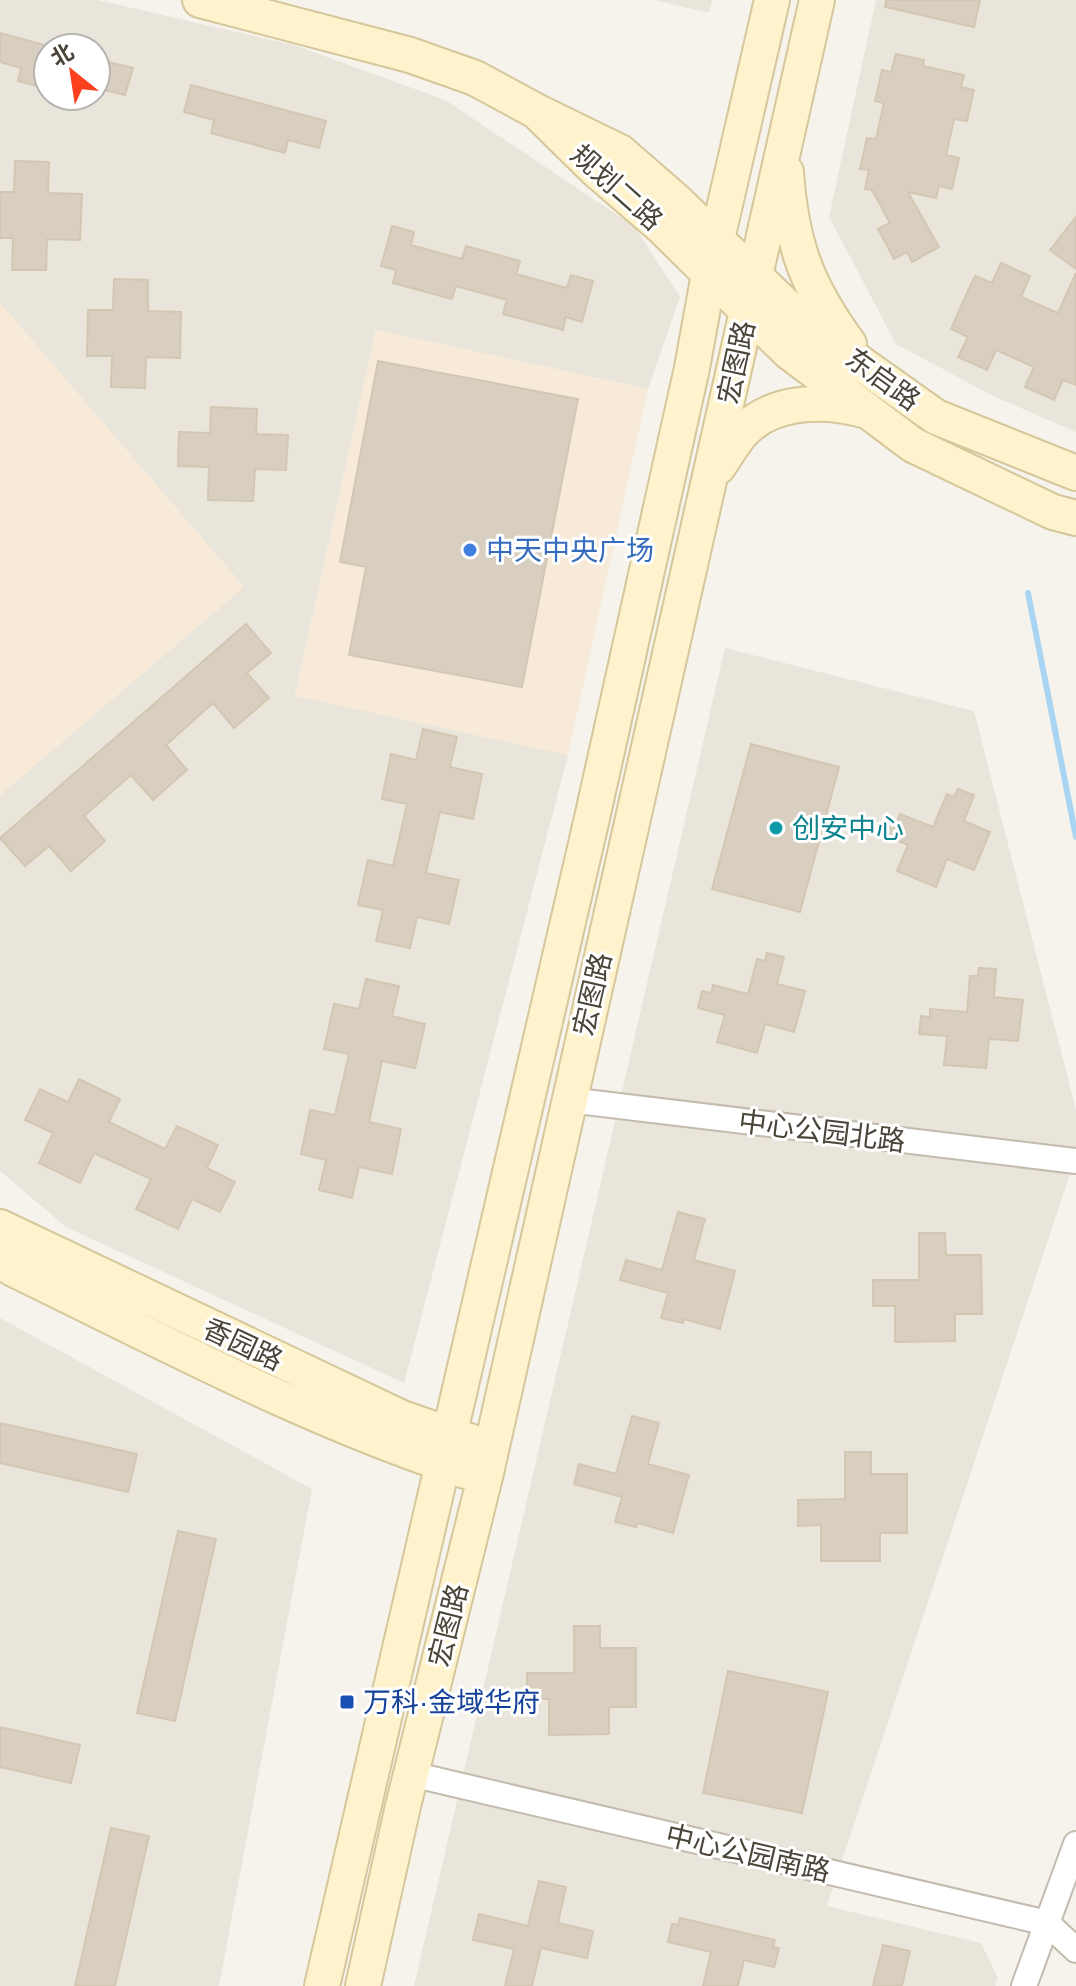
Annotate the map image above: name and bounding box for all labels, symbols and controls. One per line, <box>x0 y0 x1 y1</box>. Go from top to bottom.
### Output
north arrow <box>32 32 112 112</box>
text: 北 <box>46 39 78 71</box>
street label: 规划二路 <box>565 138 669 236</box>
street label: 宏图路 <box>713 318 760 406</box>
street label: 东启路 <box>840 342 926 417</box>
place label: 中天中央广场 <box>486 535 654 566</box>
marker: 中天中央广场 <box>461 541 479 559</box>
place label: 创安中心 <box>792 813 904 844</box>
marker: 创安中心 <box>767 819 785 837</box>
street label: 宏图路 <box>568 950 617 1039</box>
street label: 中心公园北路 <box>737 1106 907 1157</box>
street label: 香园路 <box>198 1313 287 1376</box>
street label: 宏图路 <box>423 1581 474 1670</box>
place label: 万科·金域华府 <box>363 1687 540 1718</box>
marker: 万科·金域华府 <box>338 1693 356 1711</box>
street label: 中心公园南路 <box>663 1819 833 1887</box>

